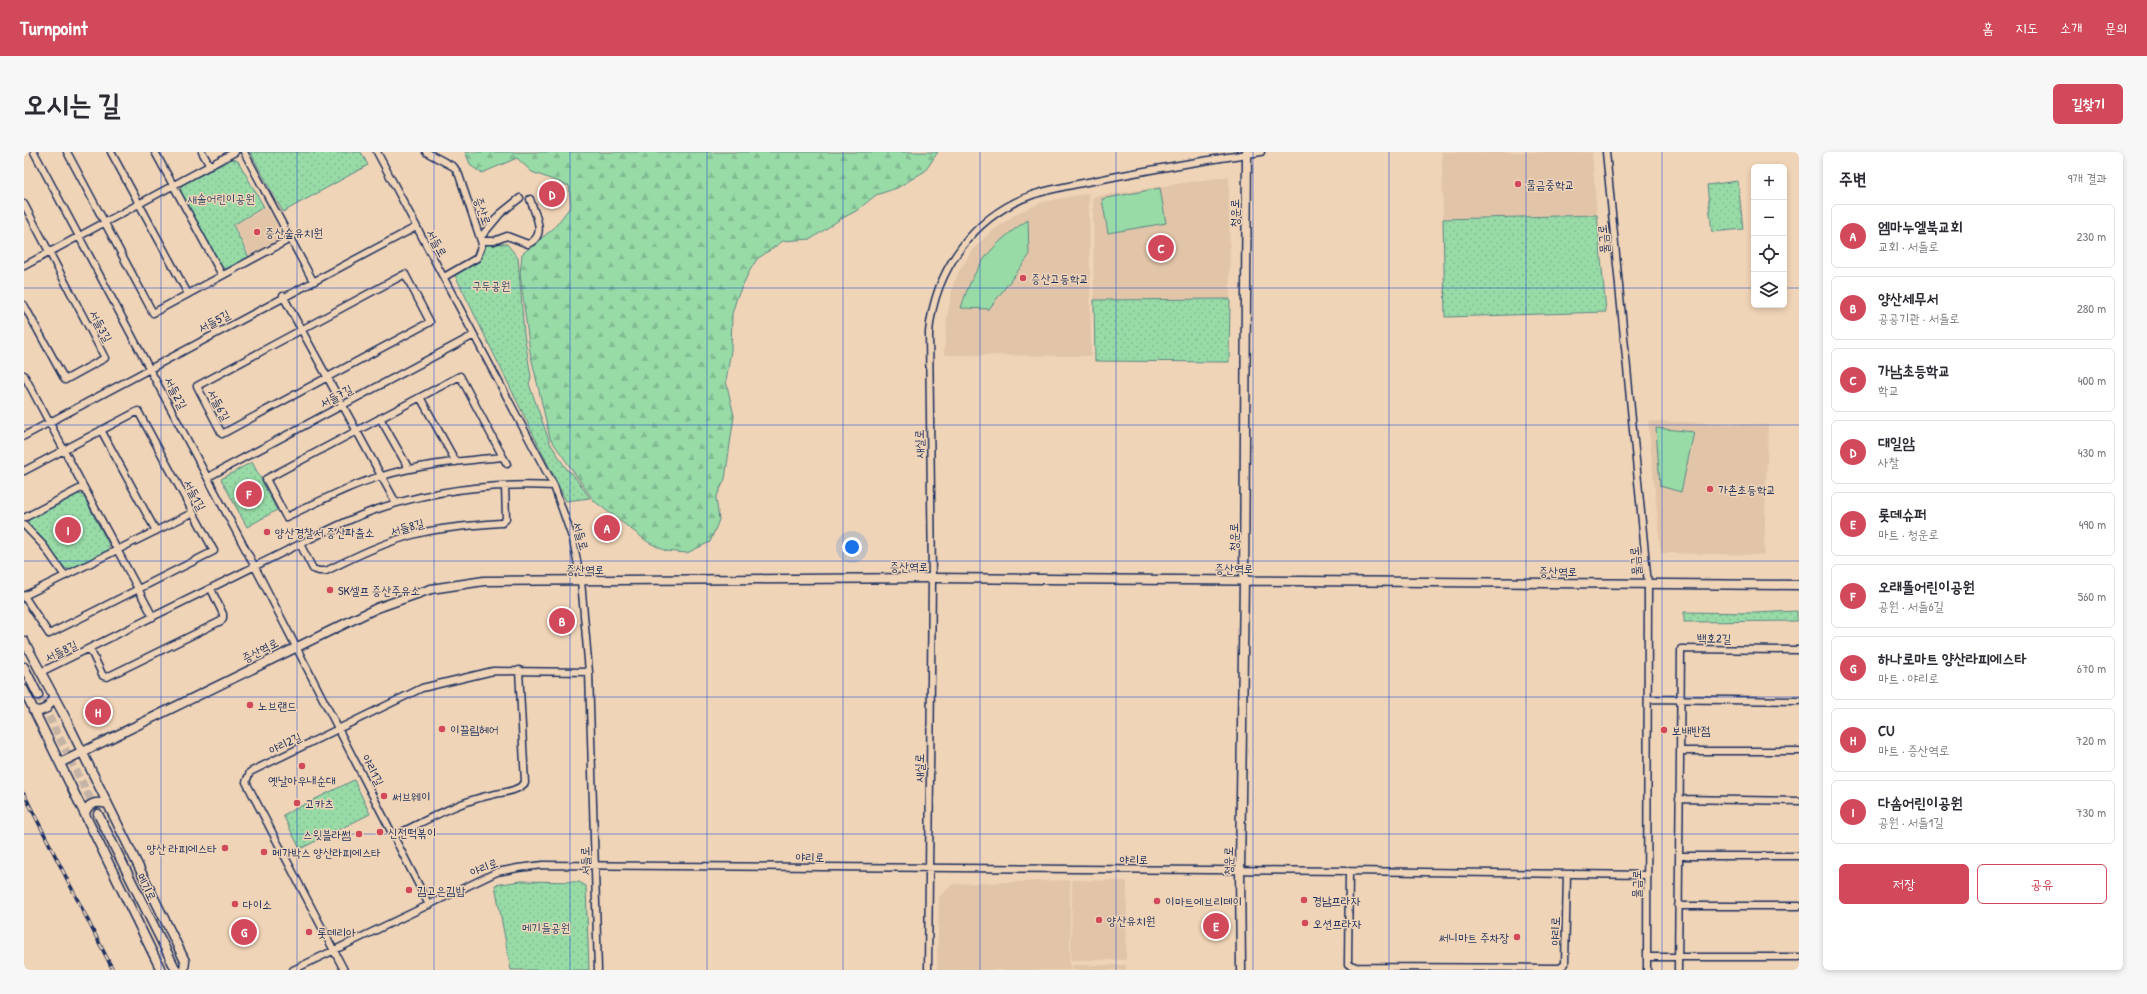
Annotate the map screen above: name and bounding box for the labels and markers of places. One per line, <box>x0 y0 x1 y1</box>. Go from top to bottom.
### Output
place label: 물금중학교 <box>1526 176 1574 193</box>
pin: D <box>539 179 565 209</box>
marker: 물금중학교 <box>1513 179 1523 189</box>
place label: 증산숲유치원 <box>265 224 323 241</box>
marker: 증산숲유치원 <box>252 227 262 237</box>
pin: C <box>1148 233 1174 263</box>
place label: 증산고등학교 <box>1031 270 1089 287</box>
marker: 증산고등학교 <box>1018 273 1028 283</box>
pin: F <box>236 479 262 509</box>
place label: 가촌초등학교 <box>1718 481 1776 498</box>
marker: 가촌초등학교 <box>1705 484 1715 494</box>
pin: A <box>594 513 620 543</box>
pin: I <box>55 515 81 545</box>
place label: 양산경찰서 증산파출소 <box>275 524 374 541</box>
marker: 양산경찰서 증산파출소 <box>262 527 272 537</box>
place label: SK셀프 증산주유소 <box>338 582 420 599</box>
marker: SK셀프 증산주유소 <box>325 585 335 595</box>
pin: B <box>549 606 575 636</box>
pin: H <box>85 697 111 727</box>
place label: 노브랜드 <box>258 697 297 714</box>
marker: 노브랜드 <box>245 700 255 710</box>
place label: 이끌림헤어 <box>450 721 498 738</box>
place label: 보배반점 <box>1672 722 1711 739</box>
marker: 이끌림헤어 <box>437 724 447 734</box>
marker: 보배반점 <box>1659 725 1669 735</box>
marker: 옛날아우내순대 <box>297 761 307 771</box>
place label: 옛날아우내순대 <box>268 772 336 789</box>
place label: 써브웨이 <box>392 788 431 805</box>
marker: 써브웨이 <box>379 791 389 801</box>
place label: 고카츠 <box>305 795 334 812</box>
marker: 고카츠 <box>292 798 302 808</box>
place label: 신전떡볶이 <box>388 824 436 841</box>
place label: 스윗블라썸 <box>303 826 351 843</box>
marker: 신전떡볶이 <box>375 827 385 837</box>
marker: 스윗블라썸 <box>354 829 364 839</box>
place label: 양산 라피에스타 <box>147 840 217 857</box>
marker: 양산 라피에스타 <box>220 843 230 853</box>
place label: 메가박스 양산라피에스타 <box>272 844 381 861</box>
marker: 메가박스 양산라피에스타 <box>259 847 269 857</box>
place label: 김고은김밥 <box>417 882 466 899</box>
marker: 김고은김밥 <box>404 885 414 895</box>
place label: 경남프라자 <box>1312 892 1361 909</box>
place label: 이마트에브리데이 <box>1165 893 1242 910</box>
marker: 경남프라자 <box>1299 895 1309 905</box>
place label: 다이소 <box>243 896 272 913</box>
marker: 이마트에브리데이 <box>1152 896 1162 906</box>
marker: 다이소 <box>230 899 240 909</box>
pin: E <box>1203 911 1229 941</box>
place label: 양산유치원 <box>1107 912 1155 929</box>
marker: 양산유치원 <box>1094 915 1104 925</box>
place label: 오션프라자 <box>1313 915 1362 932</box>
pin: G <box>231 917 257 947</box>
marker: 오션프라자 <box>1300 918 1310 928</box>
place label: 롯데리아 <box>317 924 356 941</box>
marker: 롯데리아 <box>304 927 314 937</box>
place label: 써니마트 주차장 <box>1439 929 1509 946</box>
marker: 써니마트 주차장 <box>1512 932 1522 942</box>

